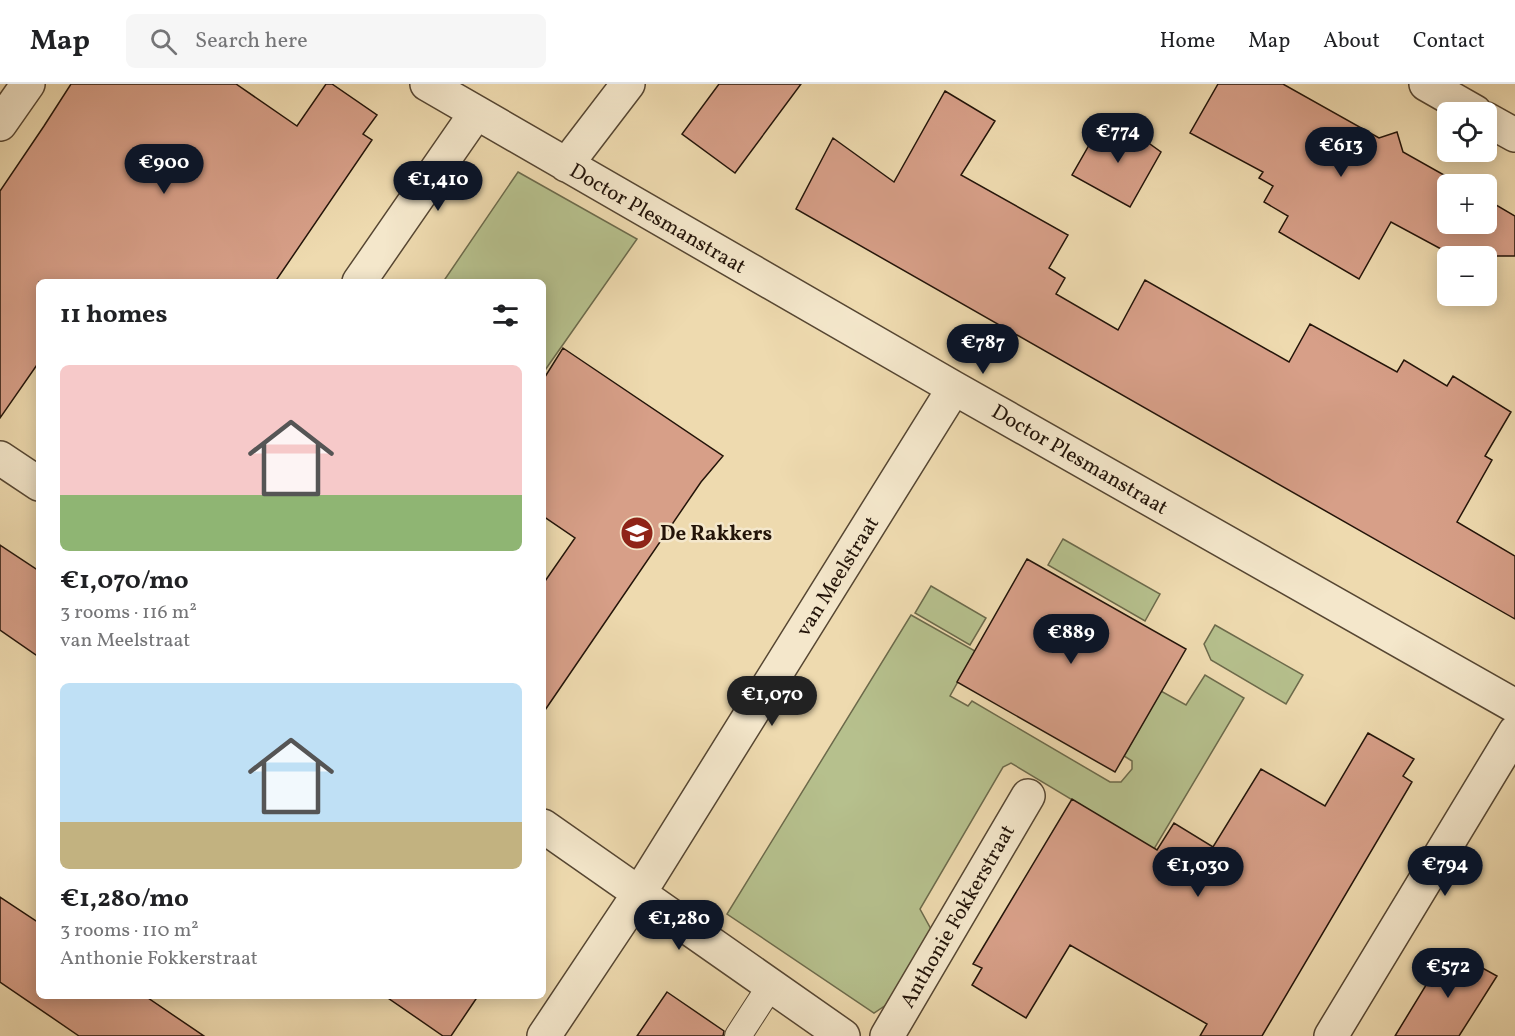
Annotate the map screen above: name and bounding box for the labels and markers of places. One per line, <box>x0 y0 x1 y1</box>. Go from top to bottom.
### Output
pin: €774 <box>1082 113 1154 164</box>
pin: €613 <box>1305 127 1377 178</box>
pin: €900 <box>128 144 200 195</box>
pin: €1,410 <box>389 161 487 212</box>
pin: €787 <box>947 324 1019 375</box>
school or university icon: De Rakkers <box>619 515 655 551</box>
place label: De Rakkers <box>660 520 772 549</box>
pin: €889 <box>1035 614 1107 665</box>
pin: €1,070 <box>723 676 821 727</box>
pin: €794 <box>1409 846 1481 897</box>
pin: €1,030 <box>1149 847 1247 898</box>
pin: €1,280 <box>630 900 728 951</box>
pin: €572 <box>1412 948 1484 999</box>

